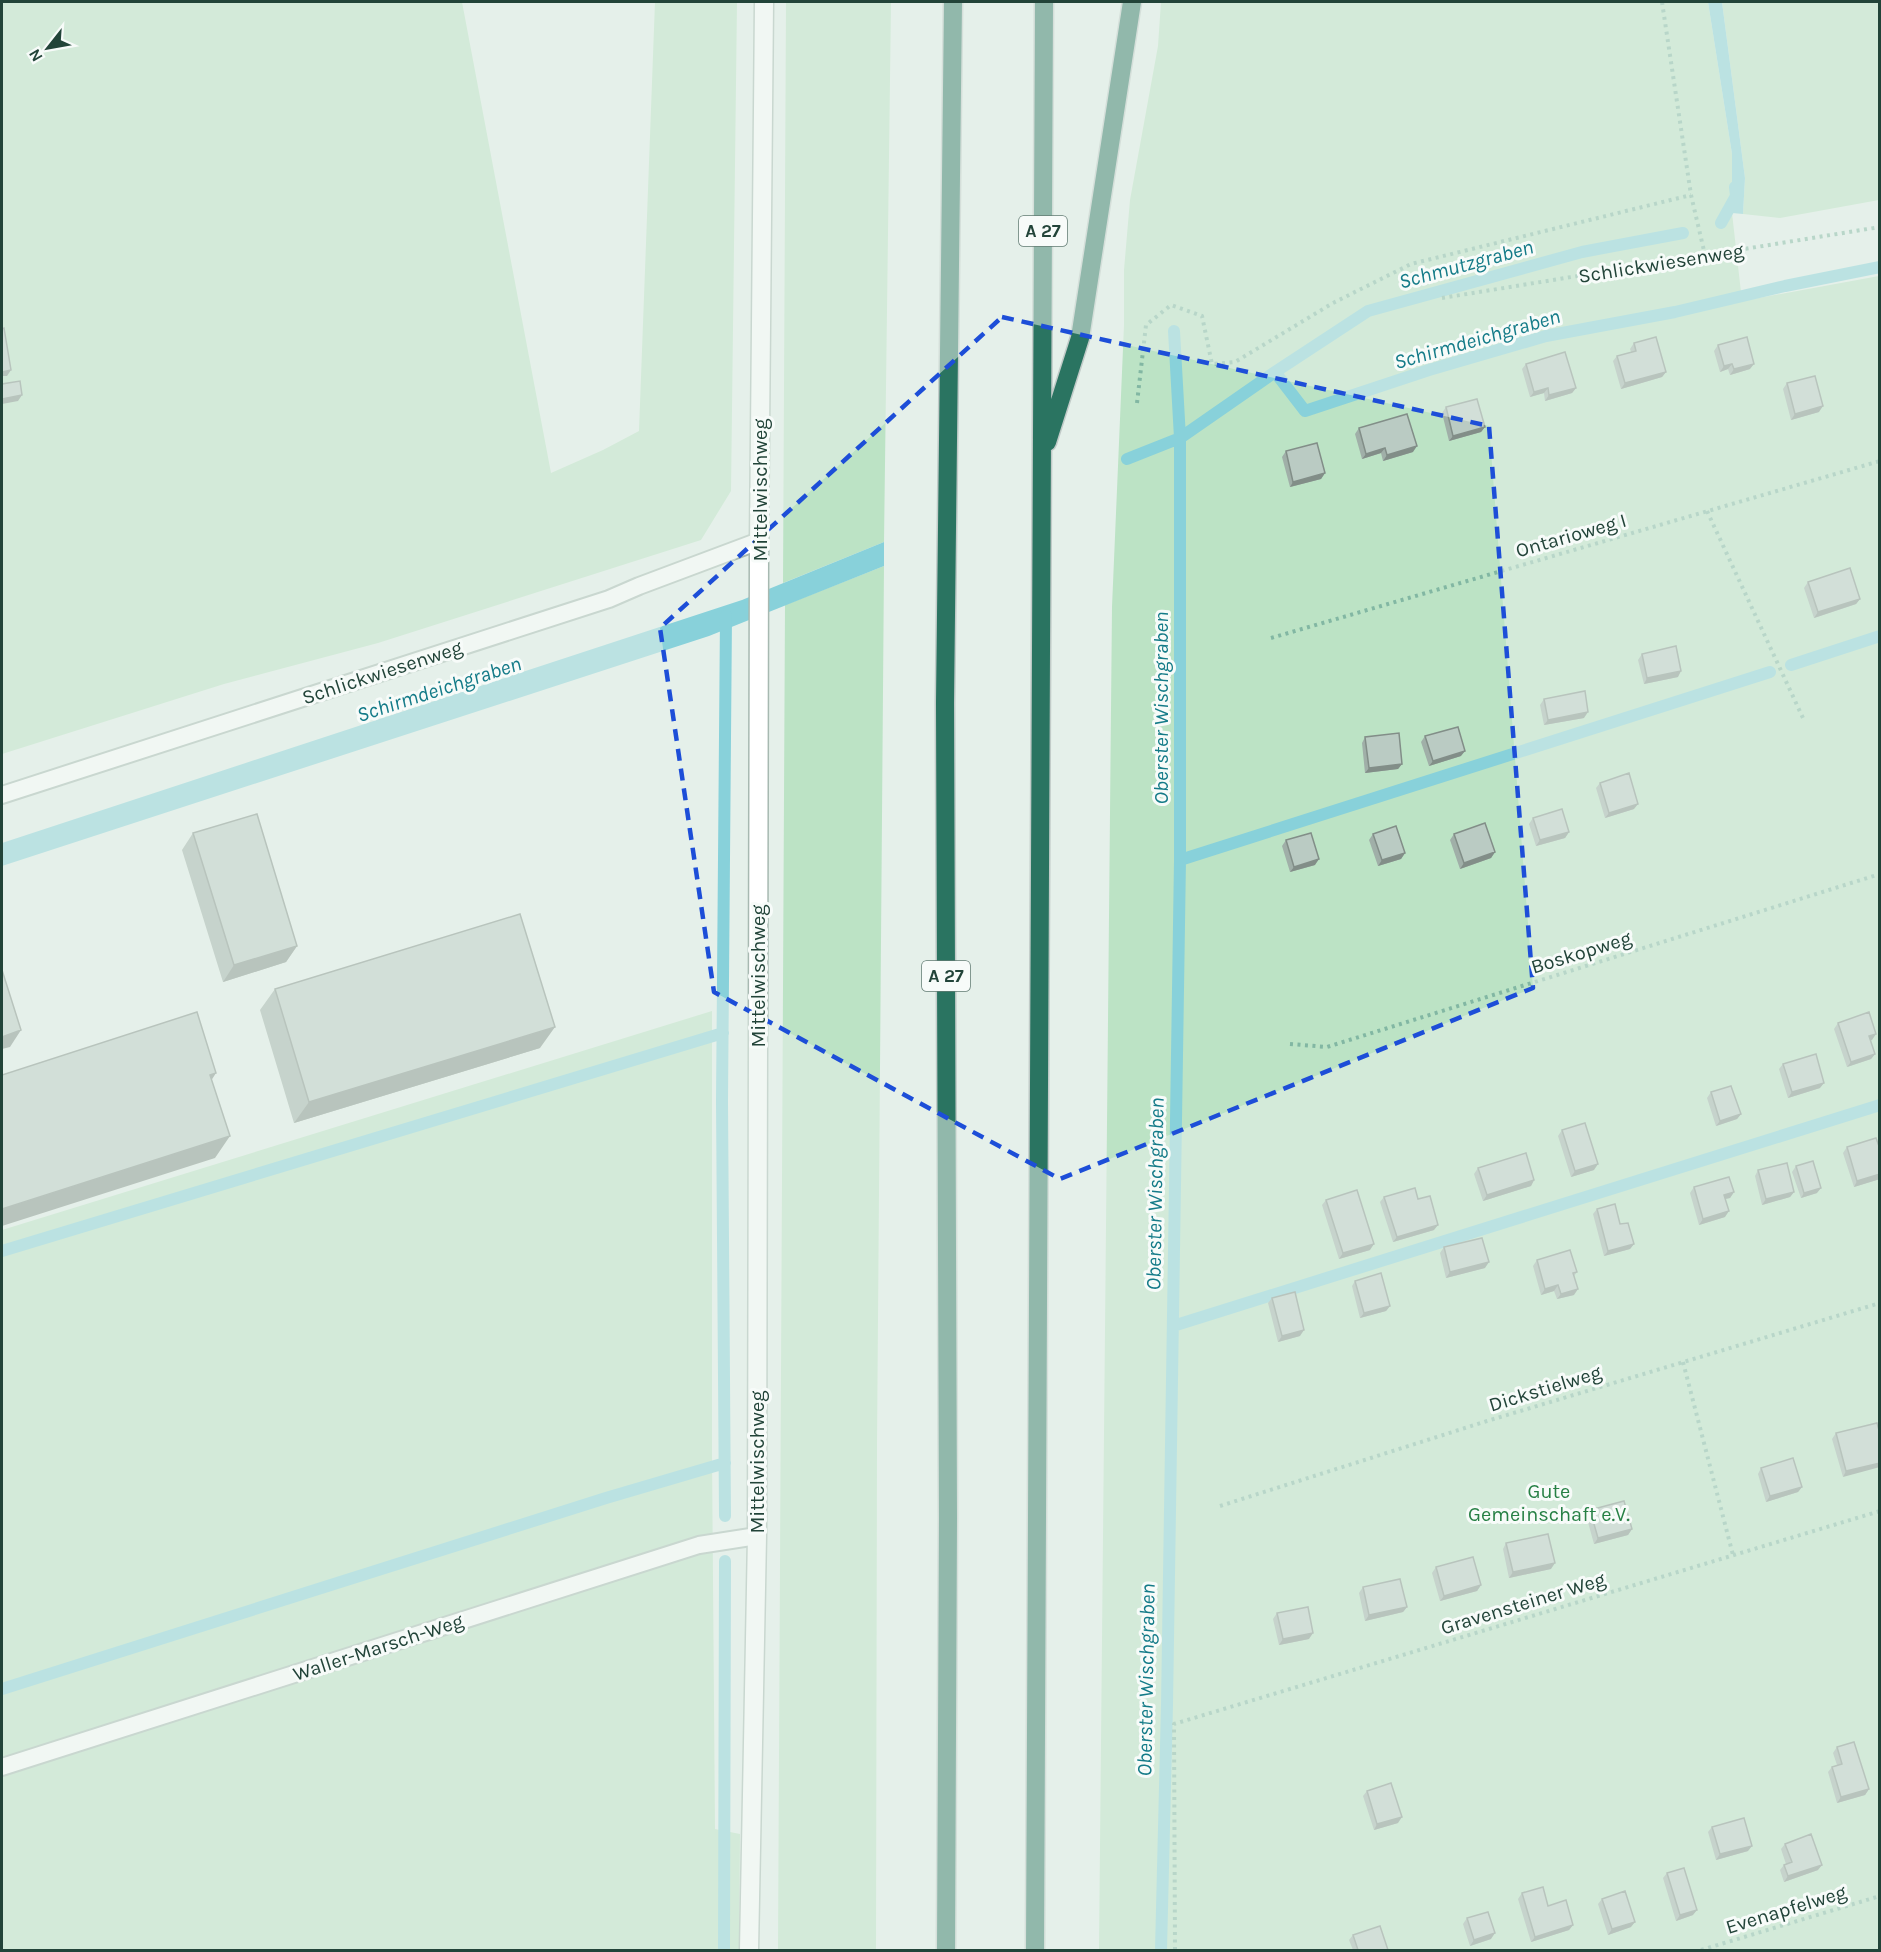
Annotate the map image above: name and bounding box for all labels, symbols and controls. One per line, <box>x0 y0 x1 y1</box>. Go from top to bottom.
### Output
north arrow <box>18 18 78 78</box>
text: N <box>24 46 47 65</box>
road number: A 27 <box>1019 216 1067 246</box>
water label: Schmutzgraben <box>1396 235 1536 293</box>
street label: Schlickwiesenweg <box>1577 239 1745 288</box>
water label: Schirmdeichgraben <box>1391 304 1563 374</box>
street label: Mittelwischweg <box>749 418 772 562</box>
street label: Ontarioweg I <box>1513 509 1629 562</box>
water label: Oberster Wischgraben <box>1149 612 1173 804</box>
street label: Schlickwiesenweg <box>299 636 465 709</box>
water label: Schirmdeichgraben <box>354 651 524 727</box>
street label: Mittelwischweg <box>747 904 770 1048</box>
street label: Boskopweg <box>1528 926 1634 979</box>
road number: A 27 <box>922 961 970 991</box>
water label: Oberster Wischgraben <box>1141 1097 1169 1291</box>
street label: Dickstielweg <box>1486 1360 1604 1417</box>
street label: Mittelwischweg <box>746 1390 769 1534</box>
park label: Gute Gemeinschaft e.V. <box>1468 1480 1630 1526</box>
street label: Gravensteiner Weg <box>1438 1567 1608 1639</box>
water label: Oberster Wischgraben <box>1132 1583 1160 1777</box>
street label: Waller-Marsch-Weg <box>290 1609 466 1686</box>
street label: Evenapfelweg <box>1723 1880 1849 1939</box>

